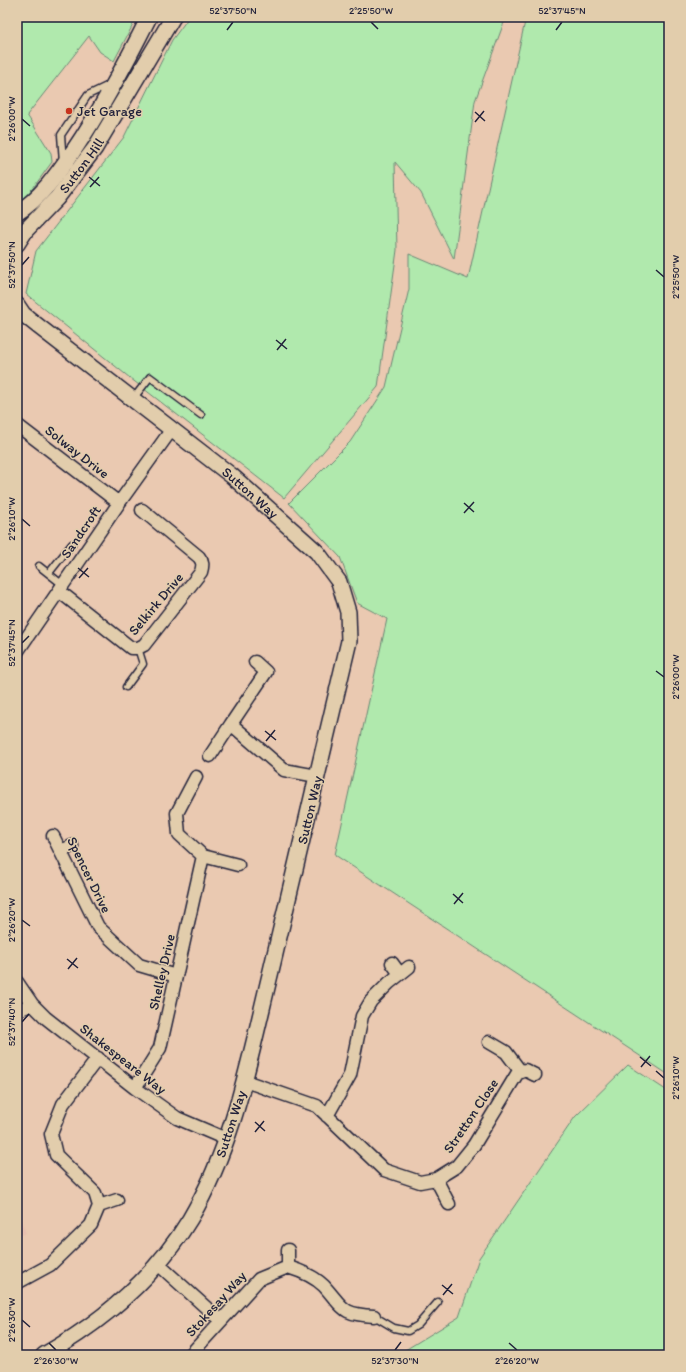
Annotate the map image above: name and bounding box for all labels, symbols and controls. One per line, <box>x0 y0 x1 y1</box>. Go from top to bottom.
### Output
text: 52°37'50"N <box>209 4 257 17</box>
text: 2°25'50"W <box>349 4 394 17</box>
text: 52°37'45"N <box>538 4 586 17</box>
text: 2°26'00"W <box>5 96 18 142</box>
place label: Jet Garage <box>77 103 142 120</box>
marker: Jet Garage <box>64 106 74 116</box>
street label: Sutton Hill <box>55 135 108 197</box>
text: 52°37'50"N <box>5 241 18 289</box>
text: 2°25'50"W <box>669 254 682 299</box>
street label: Solway Drive <box>42 422 113 483</box>
street label: Sutton Way <box>219 463 282 522</box>
text: 2°26'10"W <box>5 497 18 541</box>
street label: Sandcroft <box>57 502 105 562</box>
street label: Selkirk Drive <box>125 569 187 639</box>
text: 52°37'45"N <box>5 619 18 667</box>
text: 2°26'00"W <box>669 654 682 700</box>
street label: Sutton Way <box>294 774 326 846</box>
street label: Spencer Drive <box>63 834 115 916</box>
text: 2°26'20"W <box>5 897 18 942</box>
street label: Shelley Drive <box>145 932 179 1012</box>
text: 52°37'40"N <box>5 998 18 1046</box>
street label: Shakespeare Way <box>76 1020 170 1098</box>
text: 2°26'10"W <box>669 1056 682 1100</box>
street label: Stretton Close <box>440 1075 502 1157</box>
street label: Sutton Way <box>212 1088 250 1160</box>
street label: Stokesay Way <box>182 1267 250 1340</box>
text: 2°26'30"W <box>5 1297 18 1342</box>
text: 2°26'30"W <box>34 1354 79 1367</box>
text: 52°37'30"N <box>371 1354 419 1367</box>
text: 2°26'20"W <box>495 1354 540 1367</box>

